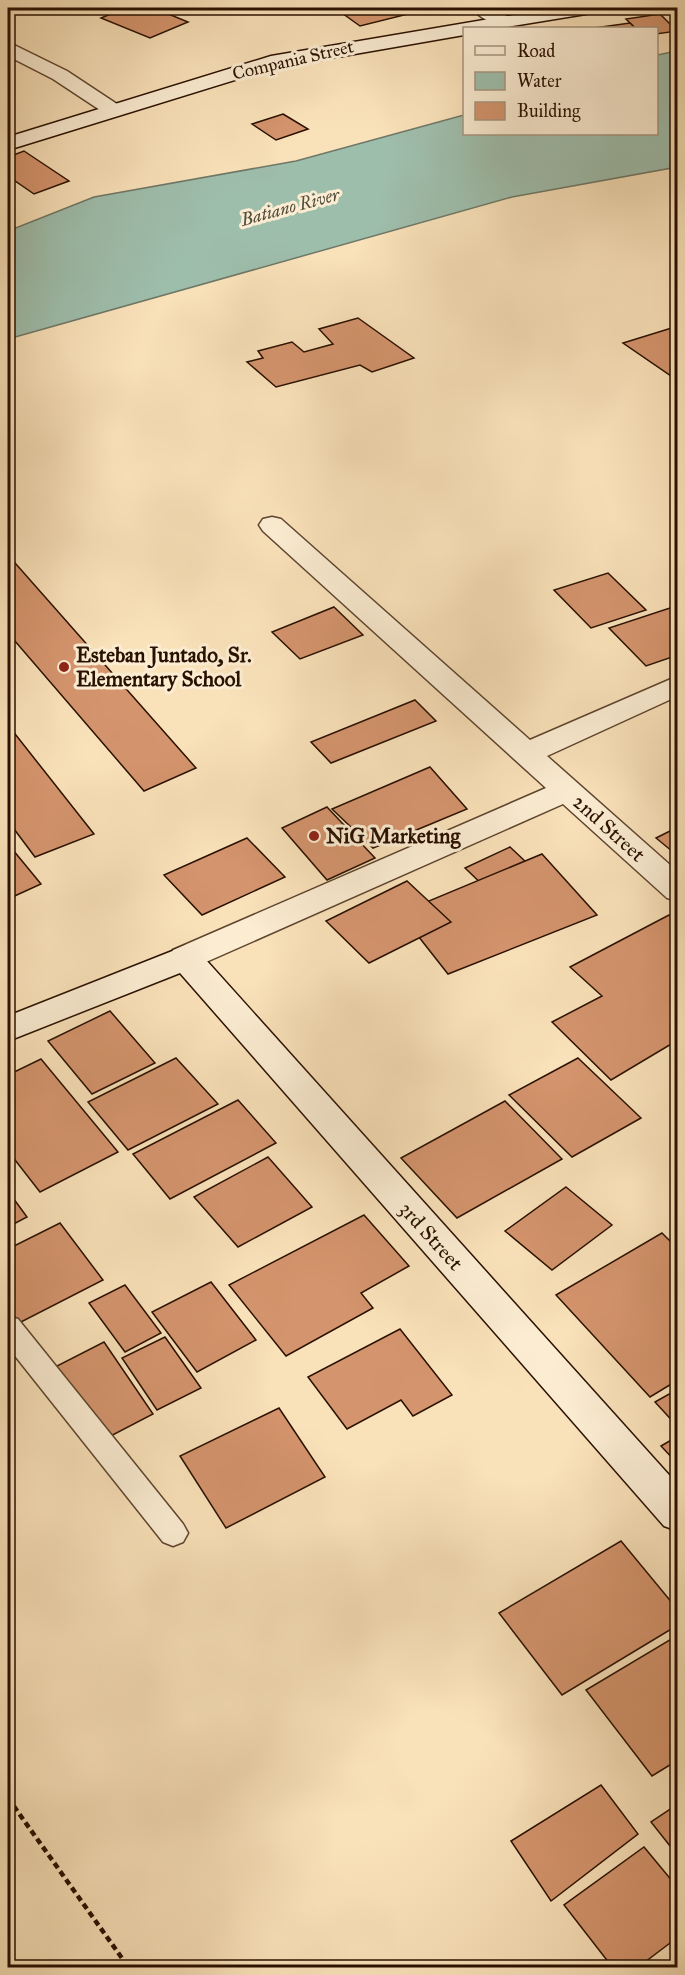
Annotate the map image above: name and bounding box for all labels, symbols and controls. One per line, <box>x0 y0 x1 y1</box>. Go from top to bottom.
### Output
legend <box>463 27 658 135</box>
street label: Compania Street <box>230 35 357 85</box>
text: Road <box>517 40 555 62</box>
text: Water <box>517 70 562 92</box>
text: Building <box>517 100 581 123</box>
water label: Batiano River <box>237 183 343 231</box>
place label: Esteban Juntado, Sr. Elementary School <box>76 642 252 692</box>
marker: Esteban Juntado, Sr. Elementary School <box>57 660 71 674</box>
street label: 2nd Street <box>567 789 651 868</box>
place label: NiG Marketing <box>326 823 461 849</box>
marker: NiG Marketing <box>307 829 321 843</box>
street label: 3rd Street <box>393 1196 469 1276</box>

